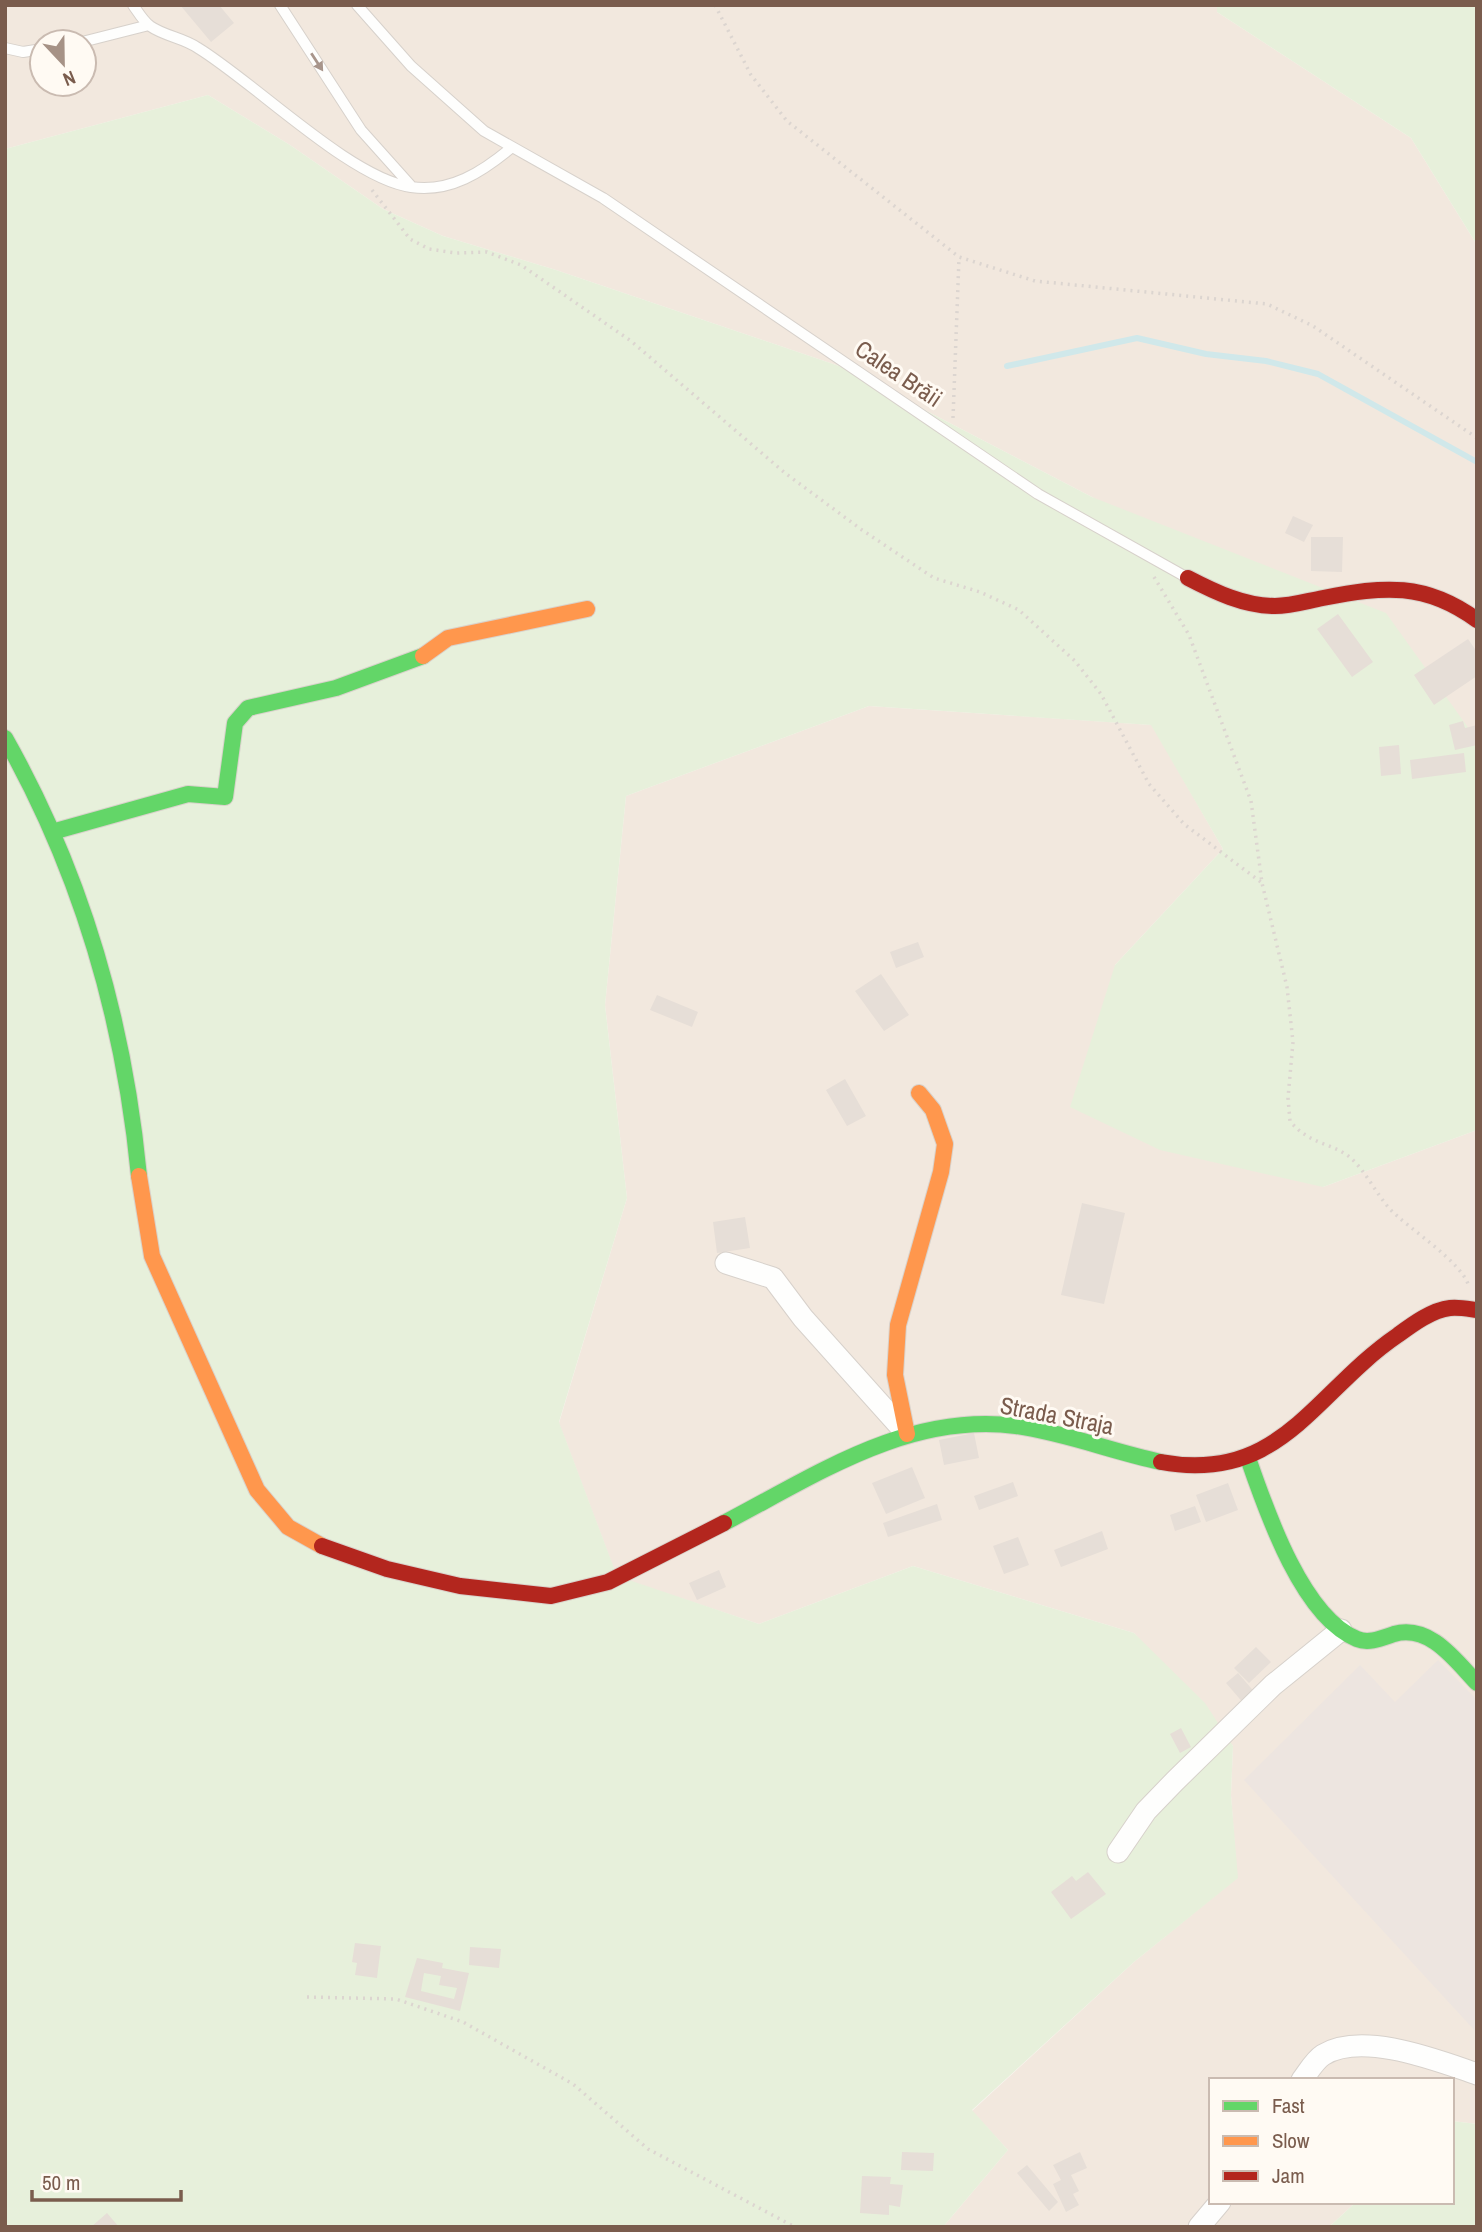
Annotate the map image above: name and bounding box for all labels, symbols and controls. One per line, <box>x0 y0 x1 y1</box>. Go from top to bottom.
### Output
north arrow <box>28 28 98 98</box>
one-way arrow <box>311 53 324 72</box>
text: N <box>59 65 79 93</box>
street label: Calea Brăii <box>849 332 949 414</box>
street label: Strada Straja <box>998 1388 1116 1442</box>
legend <box>1209 2078 1454 2204</box>
text: Fast <box>1272 2091 1305 2120</box>
text: Slow <box>1272 2126 1310 2155</box>
scale bar <box>32 2158 180 2202</box>
text: Jam <box>1272 2161 1305 2190</box>
text: 50 m <box>42 2168 80 2197</box>

